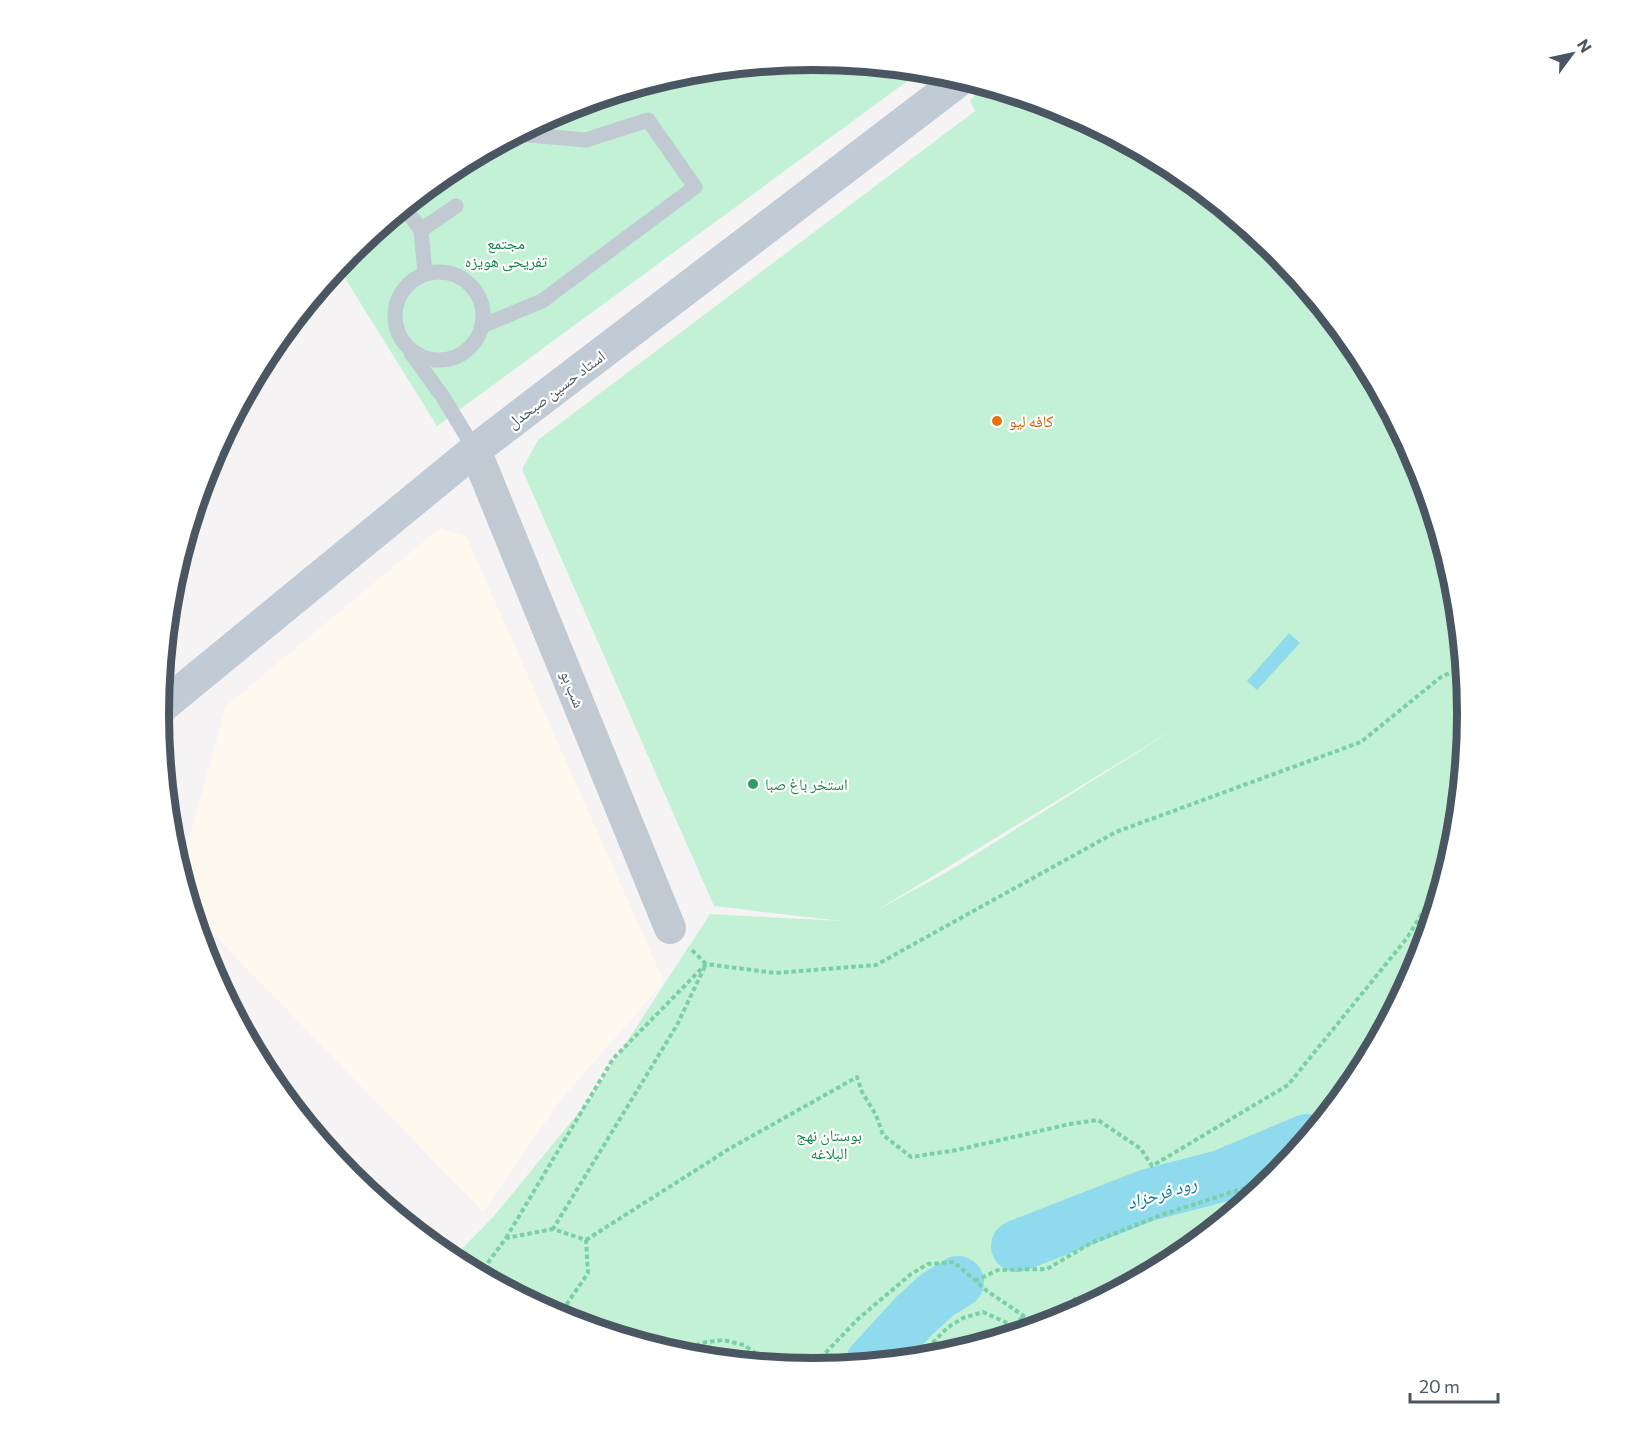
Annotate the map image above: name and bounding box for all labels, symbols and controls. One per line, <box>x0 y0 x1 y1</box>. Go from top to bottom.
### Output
north arrow <box>1542 24 1602 84</box>
text: N <box>1574 35 1596 56</box>
park label: مجتمع تفریحی هویزه <box>465 233 548 272</box>
street label: استاد حسین صبحدل <box>503 346 610 433</box>
place label: کافه لیو <box>1009 411 1054 431</box>
marker: کافه لیو <box>990 414 1004 428</box>
street label: شب بو <box>557 667 589 711</box>
place label: استخر باغ صبا <box>765 774 848 795</box>
marker: استخر باغ صبا <box>746 777 760 791</box>
park label: بوستان نهج البلاغه <box>796 1125 862 1162</box>
water label: رود فرحزاد <box>1124 1171 1199 1213</box>
scale bar <box>1410 1366 1498 1404</box>
text: 20 m <box>1419 1375 1460 1397</box>

